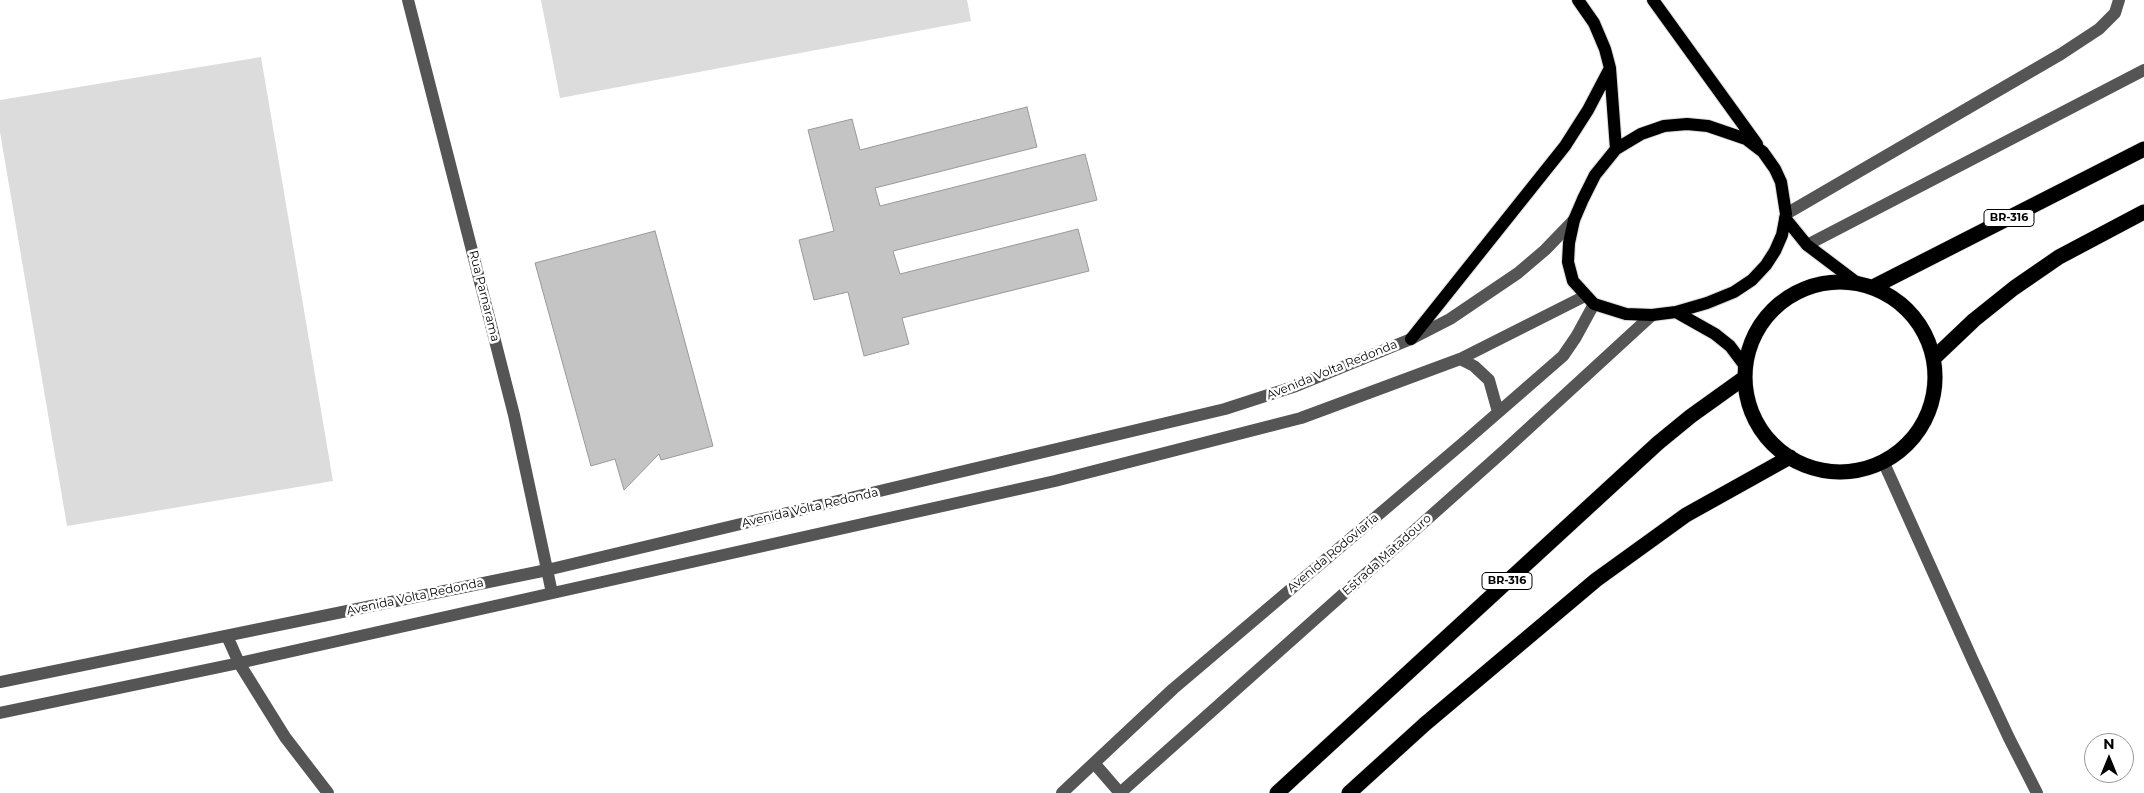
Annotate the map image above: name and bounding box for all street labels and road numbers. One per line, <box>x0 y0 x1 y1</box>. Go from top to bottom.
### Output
road number: BR-316 <box>1984 210 2034 227</box>
street label: Rua Parnarama <box>466 249 502 343</box>
street label: Avenida Volta Redonda <box>1265 337 1399 403</box>
street label: Avenida Volta Redonda <box>740 485 880 531</box>
street label: Avenida Rodovíaria <box>1284 510 1382 596</box>
street label: Estrada Matadouro <box>1340 511 1434 599</box>
road number: BR-316 <box>1482 572 1532 590</box>
street label: Avenida Volta Redonda <box>345 575 485 619</box>

